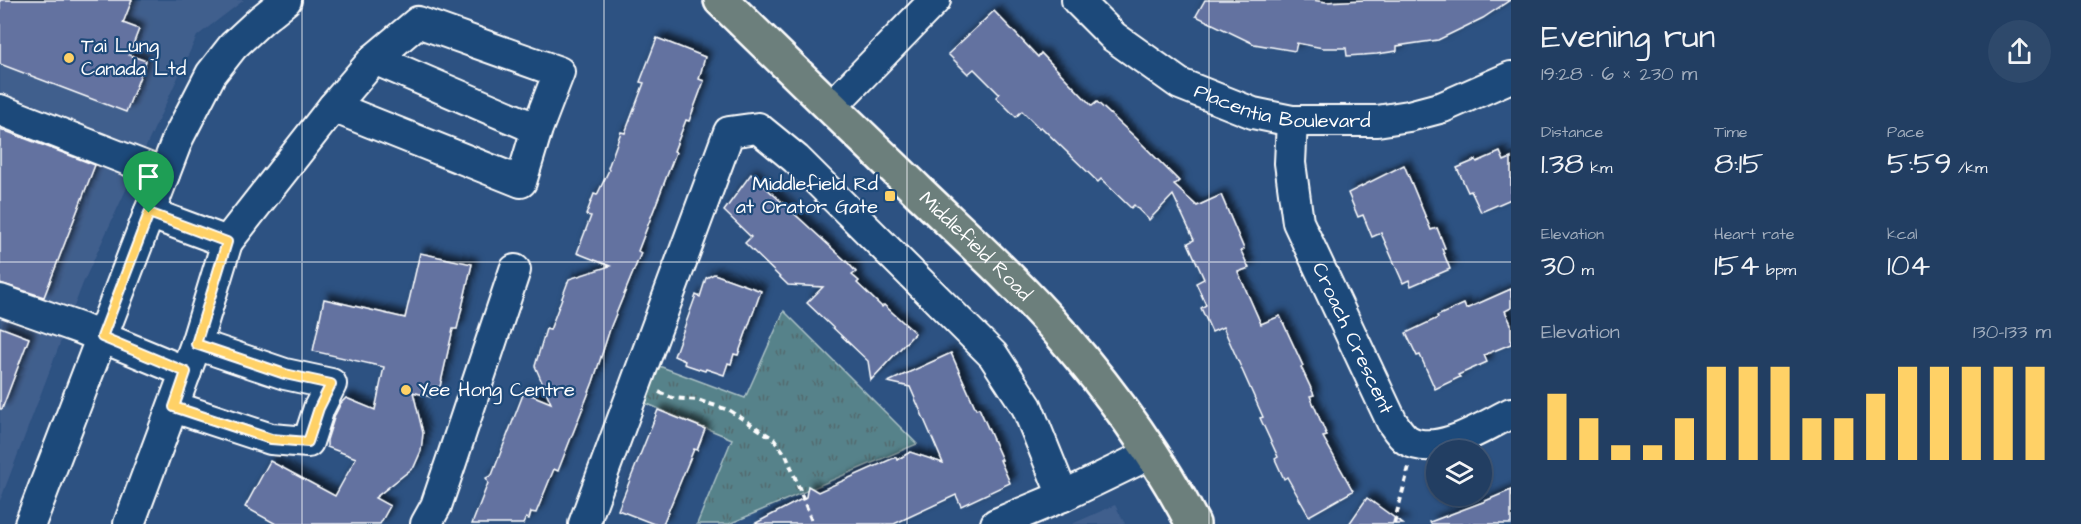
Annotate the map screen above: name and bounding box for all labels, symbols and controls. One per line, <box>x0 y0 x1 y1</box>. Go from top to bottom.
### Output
text: Evening run <box>1541 14 1715 60</box>
button: share <box>1988 20 2051 83</box>
place label: Tai Lung Canada Ltd <box>81 32 186 83</box>
marker: Tai Lung Canada Ltd <box>62 51 76 65</box>
text: 19:28 · 6 × 230 m <box>1541 60 1697 88</box>
street label: Placentia Boulevard <box>1190 77 1370 135</box>
text: Distance <box>1541 121 1603 143</box>
text: Time <box>1714 121 1748 143</box>
text: Pace <box>1887 121 1924 143</box>
text: 1.38 <box>1541 143 1584 185</box>
text: 8:15 <box>1714 143 1764 185</box>
text: 5:59 <box>1887 143 1952 185</box>
pin <box>123 151 174 213</box>
text: km <box>1584 157 1612 179</box>
text: /km <box>1952 157 1988 179</box>
icon: arrive <box>132 160 165 193</box>
place label: Middlefield Rd at Orator Gate <box>736 170 878 221</box>
street label: Middlefield Road <box>913 185 1038 307</box>
marker: Middlefield Rd at Orator Gate <box>883 189 897 203</box>
text: Elevation <box>1541 223 1604 245</box>
text: Heart rate <box>1714 223 1794 245</box>
text: kcal <box>1887 223 1918 245</box>
text: 30 <box>1541 245 1575 287</box>
text: 154 <box>1714 245 1760 287</box>
text: 104 <box>1887 245 1930 287</box>
street label: Croach Crescent <box>1305 258 1400 419</box>
text: m <box>1575 259 1594 281</box>
text: bpm <box>1760 259 1796 281</box>
text: Elevation <box>1541 318 1620 346</box>
text: 130–133 m <box>1973 318 2051 346</box>
place label: Yee Hong Centre <box>418 376 575 405</box>
marker: Yee Hong Centre <box>399 383 413 397</box>
map controls <box>1426 440 1492 506</box>
button: layers <box>1426 440 1492 506</box>

